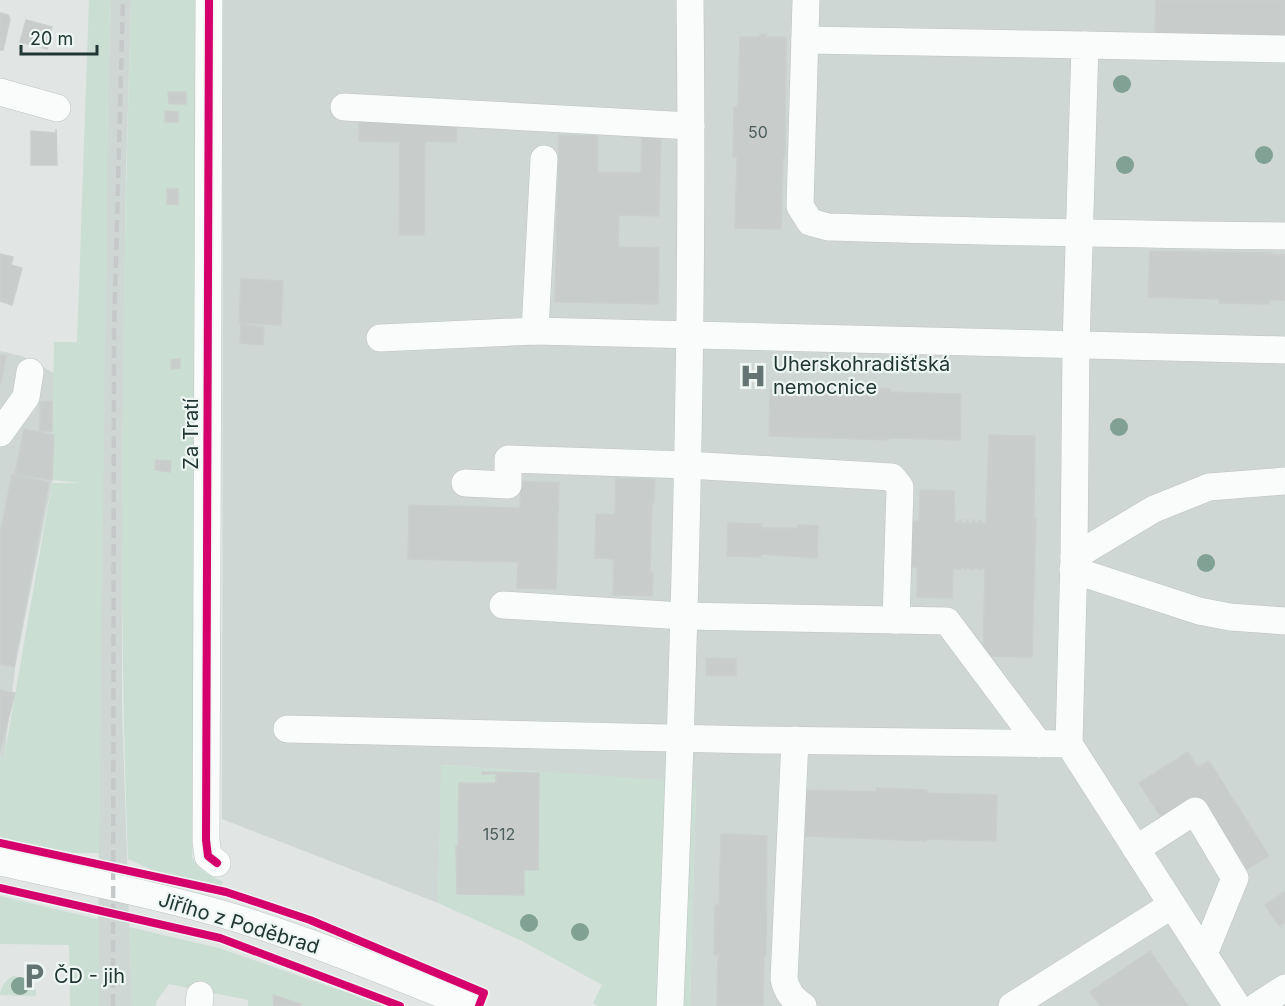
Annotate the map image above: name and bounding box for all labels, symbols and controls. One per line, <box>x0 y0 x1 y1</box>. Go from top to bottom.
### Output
scale bar <box>21 18 98 56</box>
text: 20 m <box>30 28 73 49</box>
house number: 50 <box>748 122 768 142</box>
place label: Uherskohradišťská nemocnice <box>773 352 950 399</box>
hospital icon: Uherskohradišťská nemocnice <box>738 361 768 391</box>
street label: Za Tratí <box>179 398 203 470</box>
house number: 1512 <box>483 824 515 844</box>
street label: Jiřího z Poděbrad <box>156 887 322 959</box>
parking icon: ČD - jih <box>19 961 49 991</box>
place label: ČD - jih <box>54 964 125 988</box>

